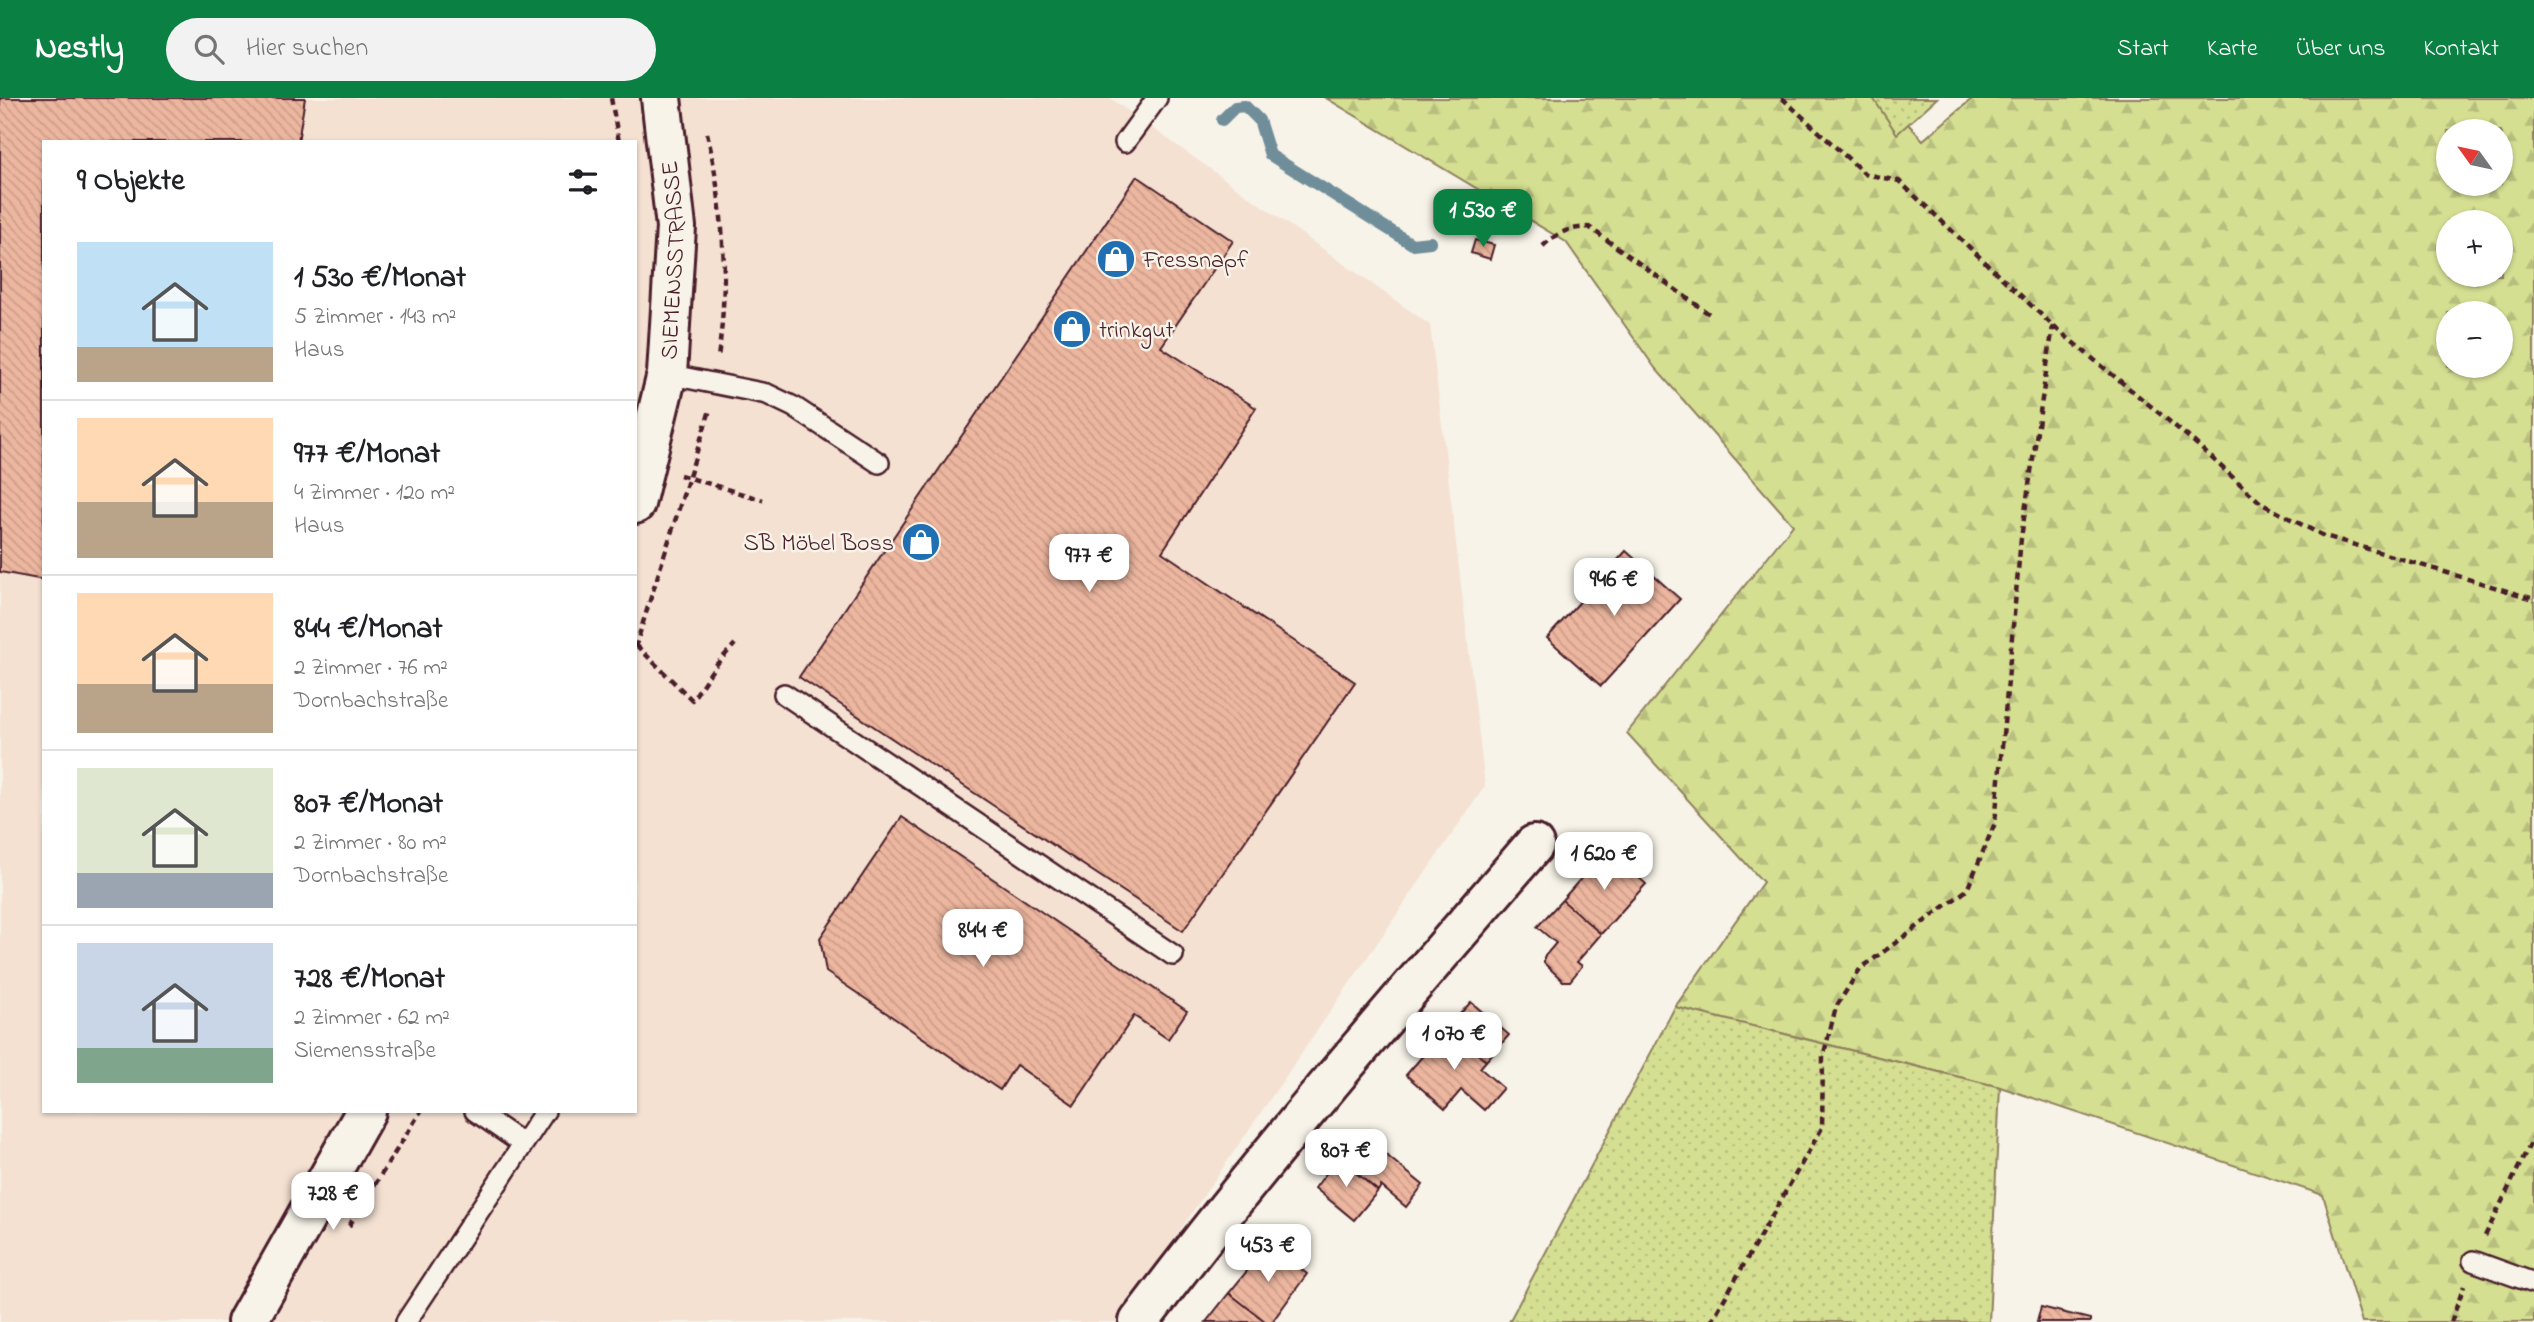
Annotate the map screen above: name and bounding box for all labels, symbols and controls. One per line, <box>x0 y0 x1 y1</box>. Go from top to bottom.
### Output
search box <box>166 18 656 81</box>
text: Nestly <box>35 25 124 73</box>
icon: search <box>190 30 228 68</box>
text: Hier suchen <box>246 30 368 68</box>
text: Start <box>2117 32 2169 67</box>
text: Karte <box>2207 32 2258 67</box>
text: Über uns <box>2296 32 2385 67</box>
text: Kontakt <box>2423 32 2499 67</box>
north arrow <box>2436 119 2513 196</box>
map controls <box>2436 119 2513 378</box>
street label: SIEMENSSTRASSE <box>653 159 696 361</box>
text: 9 Objekte <box>77 160 185 204</box>
icon: filters <box>564 163 602 201</box>
pin: 1 530 € <box>1418 190 1548 249</box>
text: 1 530 € <box>1449 195 1517 228</box>
button: + <box>2436 210 2513 287</box>
shop icon: Fressnapf <box>1095 238 1137 280</box>
place label: Fressnapf <box>1142 244 1249 279</box>
text: 1 530 €/Monat <box>294 257 466 301</box>
icon: home <box>133 270 217 354</box>
text: 5 Zimmer · 143 m² <box>294 301 456 334</box>
button: − <box>2436 301 2513 378</box>
shop icon: trinkgut <box>1051 308 1093 350</box>
place label: trinkgut <box>1099 314 1174 349</box>
text: Haus <box>294 334 345 367</box>
text: 977 €/Monat <box>294 433 440 477</box>
icon: home <box>133 446 217 530</box>
text: 4 Zimmer · 120 m² <box>294 477 455 510</box>
text: Haus <box>294 510 345 543</box>
shop icon: SB Möbel Boss <box>900 521 942 563</box>
place label: SB Möbel Boss <box>744 527 894 562</box>
pin: 977 € <box>1040 534 1138 594</box>
text: 977 € <box>1065 540 1113 573</box>
pin: 946 € <box>1565 559 1663 618</box>
text: 946 € <box>1590 564 1638 597</box>
text: 844 €/Monat <box>294 608 443 652</box>
icon: home <box>133 621 217 705</box>
text: 2 Zimmer · 76 m² <box>294 652 448 685</box>
text: Dornbachstraße <box>294 685 448 718</box>
text: 807 €/Monat <box>294 783 443 827</box>
icon: home <box>133 796 217 880</box>
text: 2 Zimmer · 80 m² <box>294 827 447 860</box>
pin: 1 620 € <box>1539 832 1669 892</box>
text: 1 620 € <box>1571 838 1637 871</box>
text: Dornbachstraße <box>294 860 448 893</box>
pin: 844 € <box>934 910 1032 969</box>
text: 844 € <box>958 915 1008 948</box>
text: 728 €/Monat <box>294 958 445 1002</box>
icon: home <box>133 971 217 1055</box>
text: 2 Zimmer · 62 m² <box>294 1002 450 1035</box>
pin: 1 070 € <box>1389 1012 1519 1072</box>
text: 1 070 € <box>1422 1018 1486 1051</box>
text: Siemensstraße <box>294 1035 436 1068</box>
pin: 807 € <box>1297 1130 1395 1189</box>
text: 807 € <box>1321 1135 1371 1168</box>
pin: 728 € <box>284 1172 382 1232</box>
text: 728 € <box>307 1178 359 1211</box>
pin: 453 € <box>1219 1224 1317 1284</box>
text: 453 € <box>1241 1230 1295 1263</box>

